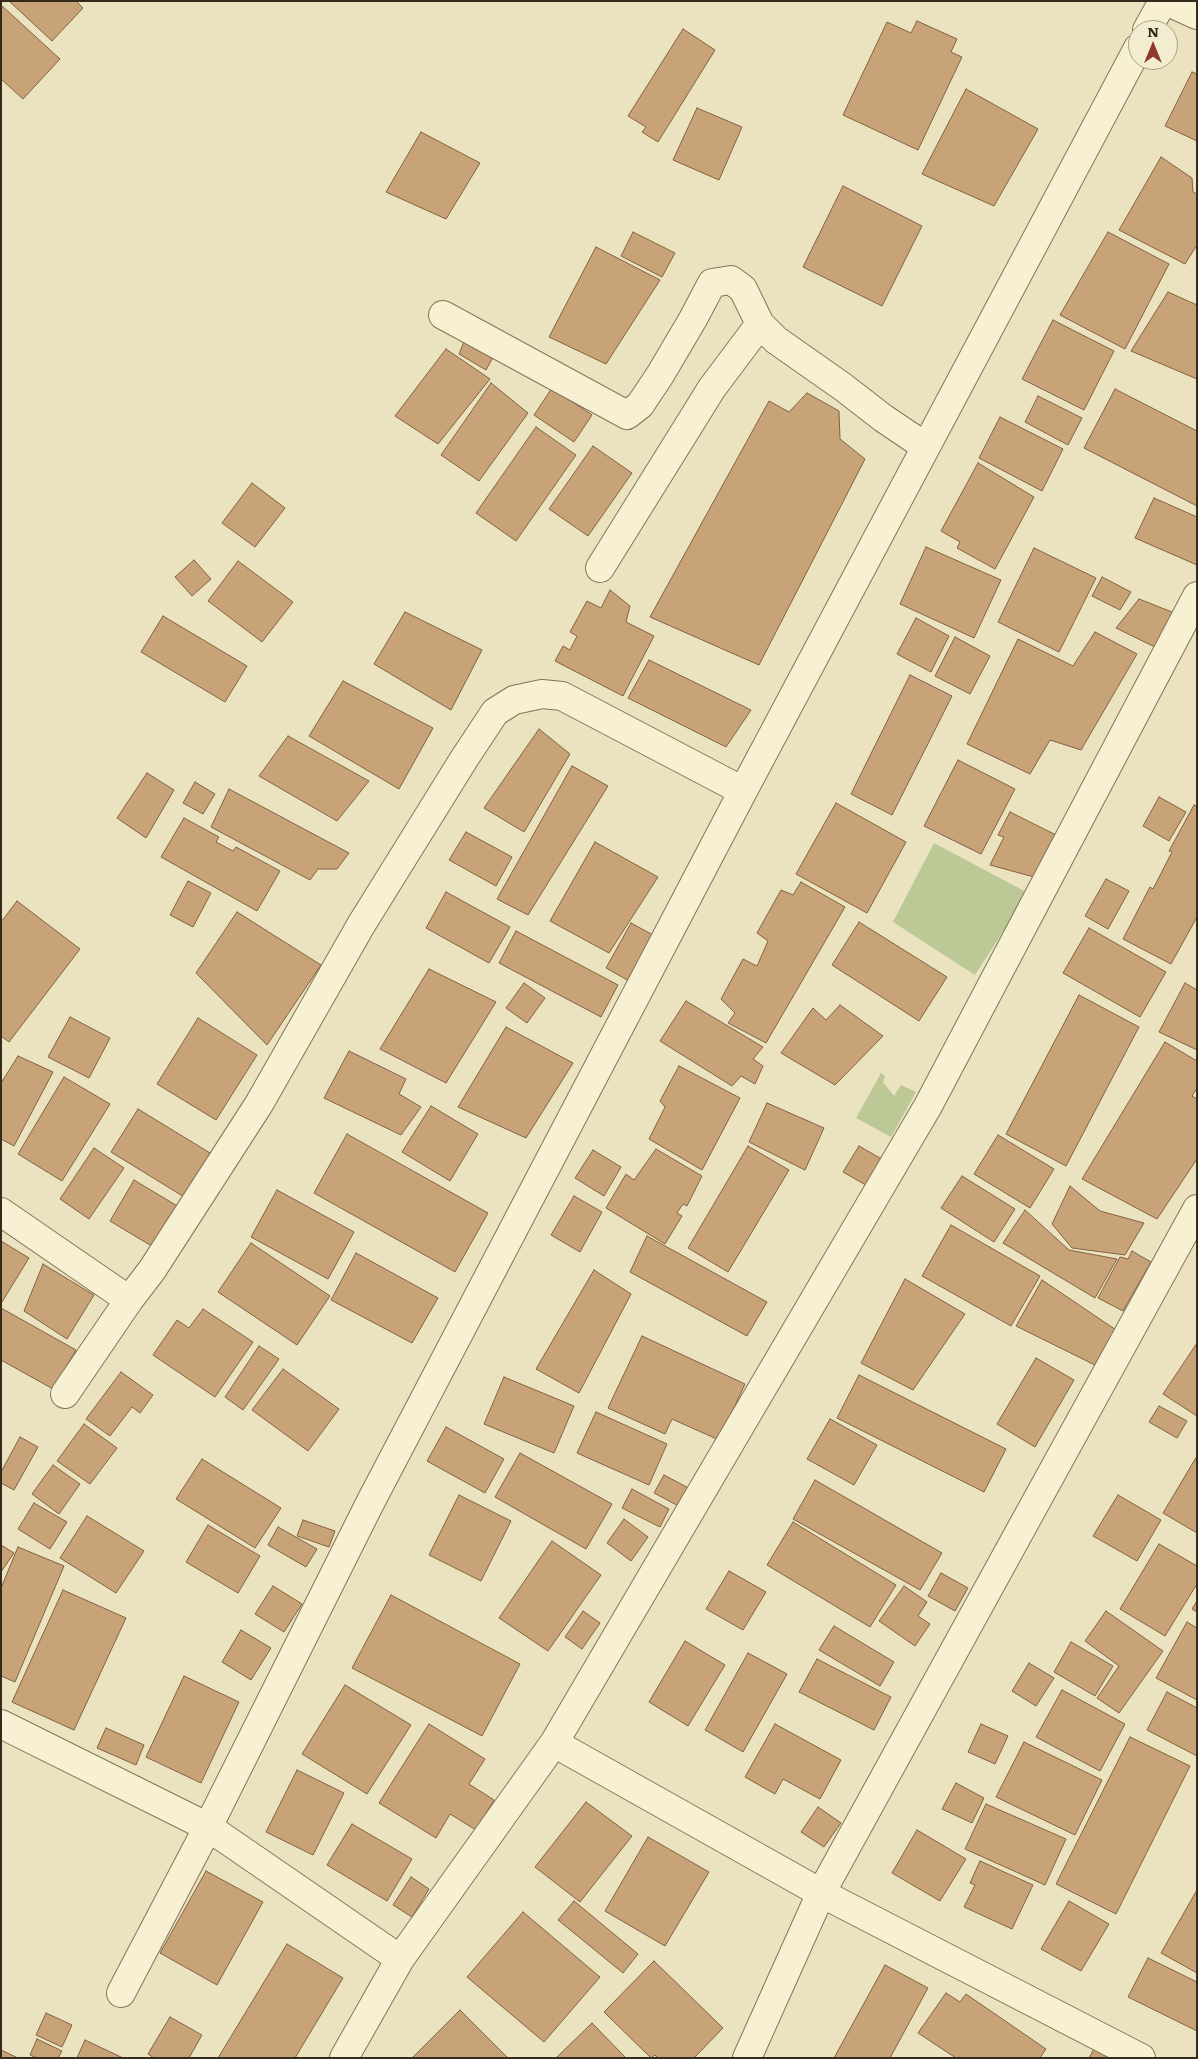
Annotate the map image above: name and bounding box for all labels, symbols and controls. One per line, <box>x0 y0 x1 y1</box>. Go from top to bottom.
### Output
north arrow <box>1128 20 1178 70</box>
text: N <box>1147 21 1159 41</box>

